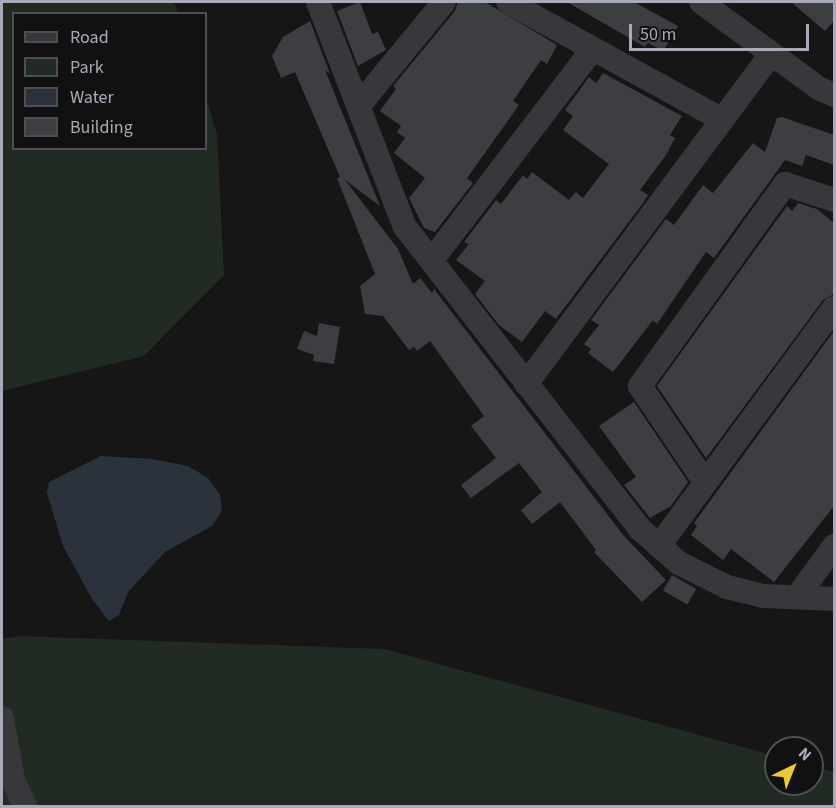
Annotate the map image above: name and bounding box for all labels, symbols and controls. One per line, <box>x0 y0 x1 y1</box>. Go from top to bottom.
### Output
legend <box>12 12 207 150</box>
scale bar <box>632 12 812 50</box>
text: 50 m <box>640 22 676 47</box>
text: Road <box>70 25 109 50</box>
text: Park <box>70 55 104 80</box>
text: Water <box>70 85 114 110</box>
text: Building <box>70 115 133 140</box>
north arrow <box>764 736 824 796</box>
text: N <box>794 743 816 766</box>

